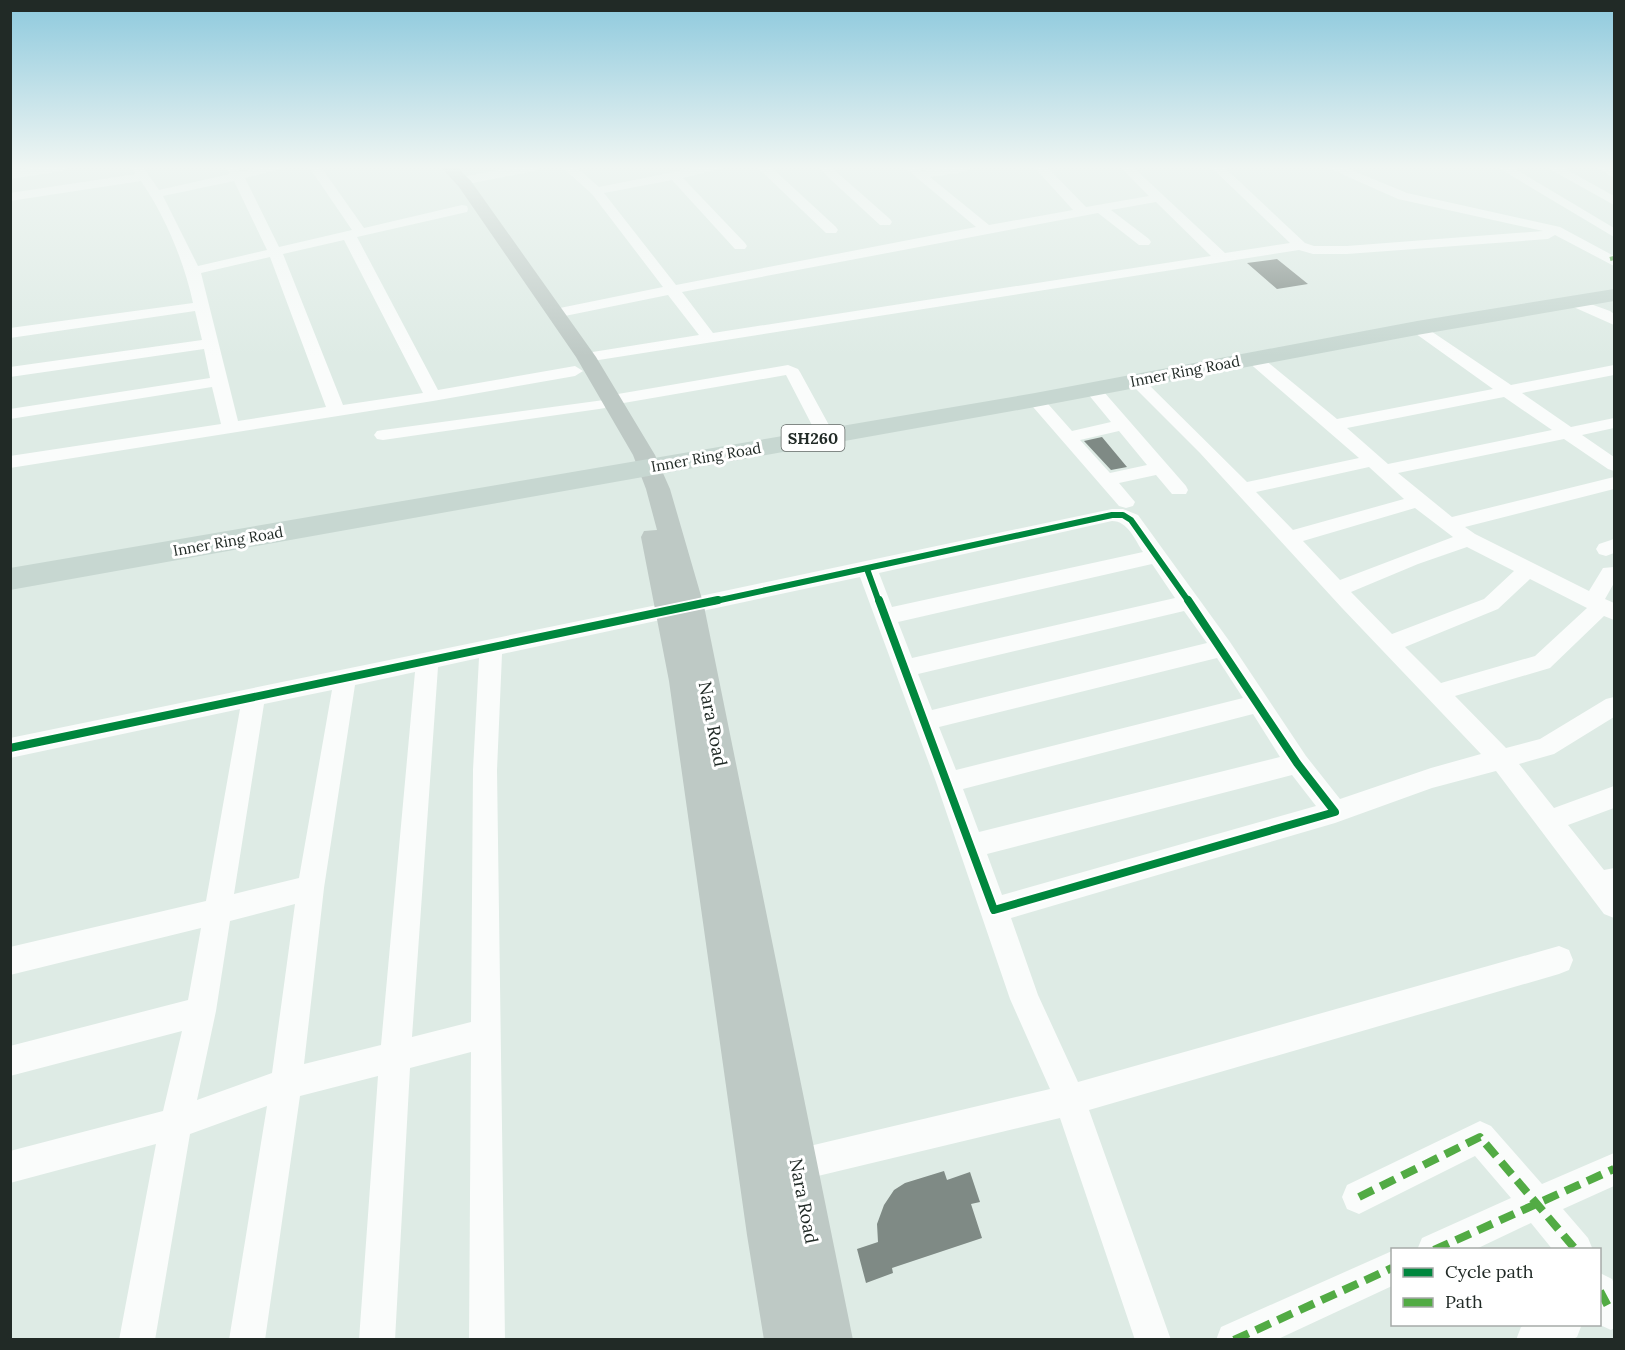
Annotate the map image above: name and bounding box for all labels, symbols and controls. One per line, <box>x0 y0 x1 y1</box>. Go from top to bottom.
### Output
street label: Inner Ring Road <box>1128 351 1242 391</box>
road number: SH260 <box>782 425 844 451</box>
street label: Inner Ring Road <box>649 438 763 476</box>
street label: Inner Ring Road <box>171 522 285 560</box>
street label: Nara Road <box>693 679 733 769</box>
street label: Nara Road <box>784 1156 824 1246</box>
legend <box>1391 1248 1601 1326</box>
text: Cycle path <box>1445 1260 1534 1283</box>
text: Path <box>1445 1290 1483 1313</box>

